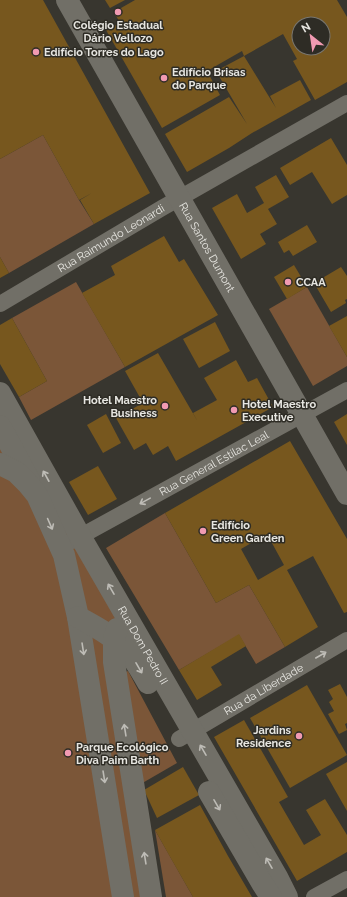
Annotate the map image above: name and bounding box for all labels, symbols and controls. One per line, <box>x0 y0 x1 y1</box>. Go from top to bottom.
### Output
marker: Colégio Estadual Dário Vellozo <box>113 7 123 17</box>
north arrow <box>291 16 331 56</box>
place label: Colégio Estadual Dário Vellozo <box>73 19 163 45</box>
text: N <box>299 20 313 36</box>
place label: Edifício Torres do Lago <box>44 46 164 59</box>
marker: Edifício Torres do Lago <box>31 47 41 57</box>
place label: Edifício Brisas do Parque <box>172 66 246 92</box>
marker: Edifício Brisas do Parque <box>159 73 169 83</box>
street label: Rua Santos Dumont <box>177 200 238 294</box>
street label: Rua Raimundo Leonardi <box>55 202 167 275</box>
place label: CCAA <box>296 276 326 289</box>
marker: CCAA <box>283 277 293 287</box>
place label: Hotel Maestro Business <box>83 394 158 420</box>
place label: Hotel Maestro Executive <box>242 398 316 424</box>
marker: Hotel Maestro Business <box>160 401 170 411</box>
marker: Hotel Maestro Executive <box>229 405 239 415</box>
street label: Rua General Estilac Leal <box>157 428 271 498</box>
one-way arrow <box>42 470 50 482</box>
one-way arrow <box>139 497 151 505</box>
one-way arrow <box>47 517 54 529</box>
place label: Edifício Green Garden <box>211 519 285 545</box>
marker: Edifício Green Garden <box>198 526 208 536</box>
one-way arrow <box>106 583 114 595</box>
street label: Rua Dom Pedro II <box>115 604 171 687</box>
one-way arrow <box>79 642 87 655</box>
one-way arrow <box>315 650 327 658</box>
street label: Rua da Liberdade <box>221 661 306 718</box>
one-way arrow <box>136 662 144 674</box>
one-way arrow <box>121 724 129 737</box>
place label: Jardins Residence <box>236 724 292 750</box>
marker: Jardins Residence <box>294 731 304 741</box>
place label: Parque Ecológico Diva Paim Barth <box>76 741 169 767</box>
one-way arrow <box>199 744 207 756</box>
marker: Parque Ecológico Diva Paim Barth <box>63 748 73 758</box>
one-way arrow <box>100 770 108 783</box>
one-way arrow <box>214 799 222 811</box>
one-way arrow <box>141 852 149 865</box>
one-way arrow <box>264 857 272 869</box>

